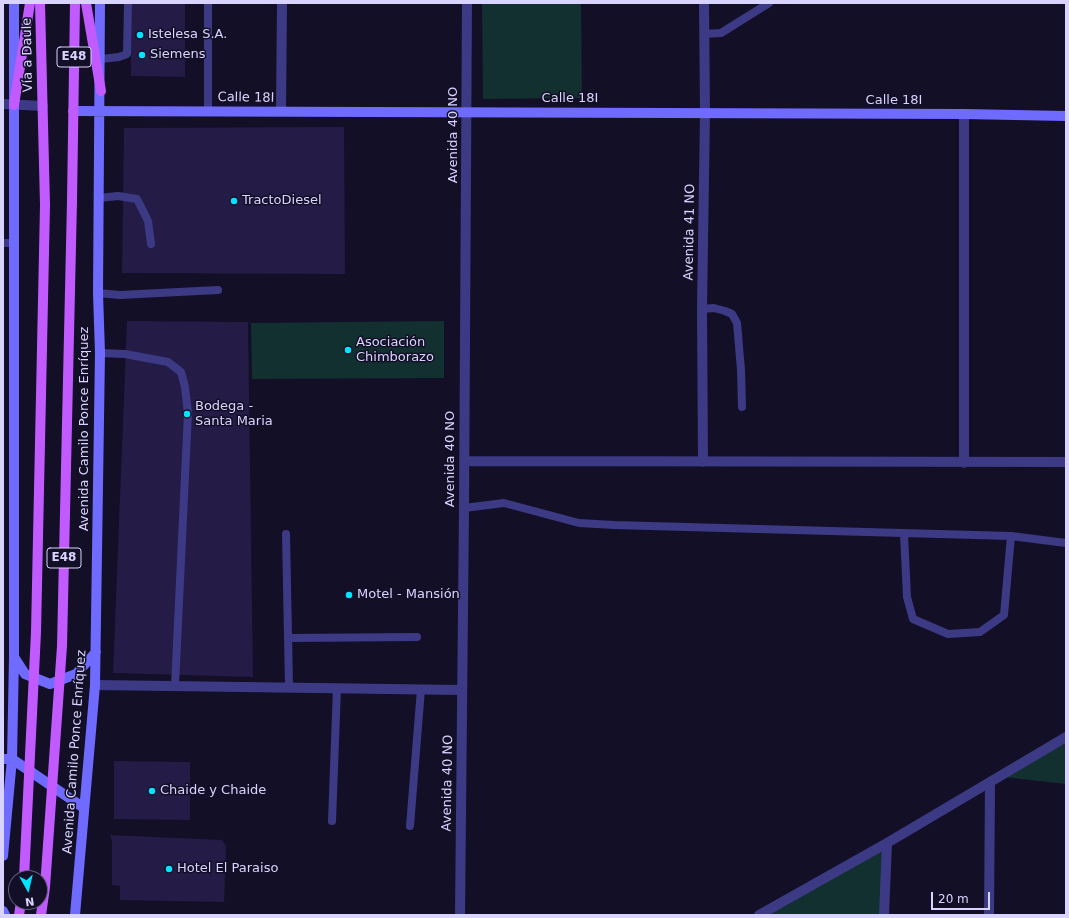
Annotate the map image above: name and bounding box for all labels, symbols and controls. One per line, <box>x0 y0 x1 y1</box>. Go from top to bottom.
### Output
street label: Vía a Daule <box>20 18 36 92</box>
place label: Istelesa S.A. <box>148 27 227 43</box>
marker: Istelesa S.A. <box>135 30 145 40</box>
road number: E48 <box>57 47 91 67</box>
place label: Siemens <box>150 47 206 63</box>
marker: Siemens <box>137 50 147 60</box>
street label: Avenida 40 NO <box>446 87 462 183</box>
street label: Calle 18I <box>217 90 275 106</box>
street label: Calle 18I <box>542 91 598 107</box>
street label: Calle 18I <box>866 93 922 109</box>
street label: Avenida 41 NO <box>681 184 699 280</box>
place label: TractoDiesel <box>242 193 322 209</box>
marker: TractoDiesel <box>229 196 239 206</box>
street label: Avenida Camilo Ponce Enríquez <box>77 327 93 531</box>
place label: Asociación Chimborazo <box>356 335 434 366</box>
marker: Asociación Chimborazo <box>343 345 353 355</box>
place label: Bodega - Santa Maria <box>195 399 273 430</box>
marker: Bodega - Santa Maria <box>182 409 192 419</box>
street label: Avenida 40 NO <box>443 411 459 507</box>
road number: E48 <box>47 548 81 568</box>
place label: Motel - Mansión <box>357 587 460 603</box>
marker: Motel - Mansión <box>344 590 354 600</box>
street label: Avenida Camilo Ponce Enríquez <box>60 649 90 855</box>
street label: Avenida 40 NO <box>439 735 457 831</box>
place label: Chaide y Chaide <box>160 783 266 799</box>
marker: Chaide y Chaide <box>147 786 157 796</box>
place label: Hotel El Paraiso <box>177 861 278 877</box>
marker: Hotel El Paraiso <box>164 864 174 874</box>
north arrow <box>8 870 48 910</box>
scale bar <box>933 884 992 910</box>
text: 20 m <box>938 892 969 906</box>
text: N <box>24 894 35 908</box>

